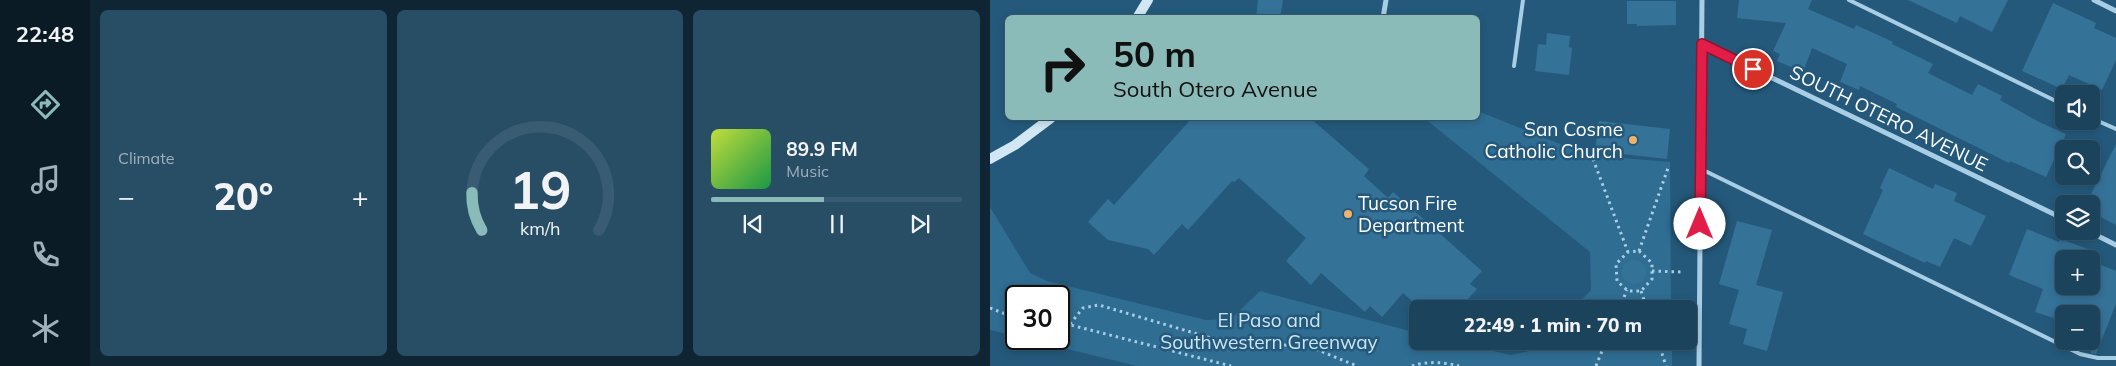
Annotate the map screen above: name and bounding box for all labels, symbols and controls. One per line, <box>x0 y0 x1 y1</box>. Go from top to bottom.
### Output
text: 22:48 <box>16 20 74 48</box>
text: 50 m <box>1113 32 1196 76</box>
icon: right <box>1030 35 1095 100</box>
pin <box>1732 48 1774 90</box>
icon: arrive <box>1739 55 1767 83</box>
street label: SOUTH OTERO AVENUE <box>1786 60 1992 176</box>
text: South Otero Avenue <box>1113 75 1318 103</box>
map controls <box>2055 85 2100 350</box>
button: sound <box>2055 85 2100 130</box>
icon: directions <box>28 87 63 122</box>
place label: San Cosme Catholic Church <box>1484 117 1623 163</box>
marker: San Cosme Catholic Church <box>1627 134 1639 146</box>
text: 89.9 FM <box>786 137 858 161</box>
button: search <box>2055 140 2100 185</box>
text: Climate <box>118 148 174 168</box>
text: 19 <box>509 157 571 222</box>
text: Music <box>786 161 829 181</box>
icon: music <box>28 162 63 197</box>
text: 20° <box>213 172 273 220</box>
text: − <box>118 179 135 214</box>
text: + <box>352 179 369 214</box>
place label: Tucson Fire Department <box>1358 191 1465 237</box>
button: layers <box>2055 195 2100 240</box>
position arrow <box>1673 197 1725 249</box>
marker: Tucson Fire Department <box>1342 208 1354 220</box>
icon: previous <box>739 210 767 238</box>
icon: pause <box>823 210 851 238</box>
icon: next <box>906 210 934 238</box>
text: km/h <box>520 217 560 239</box>
icon: phone <box>28 237 63 272</box>
button: + <box>2055 250 2100 295</box>
speed limit sign: 30 <box>1005 285 1070 350</box>
button: − <box>2055 305 2100 350</box>
park label: El Paso and Southwestern Greenway <box>1160 308 1378 354</box>
icon: climate <box>28 311 63 346</box>
text: 22:49 · 1 min · 70 m <box>1464 313 1642 337</box>

